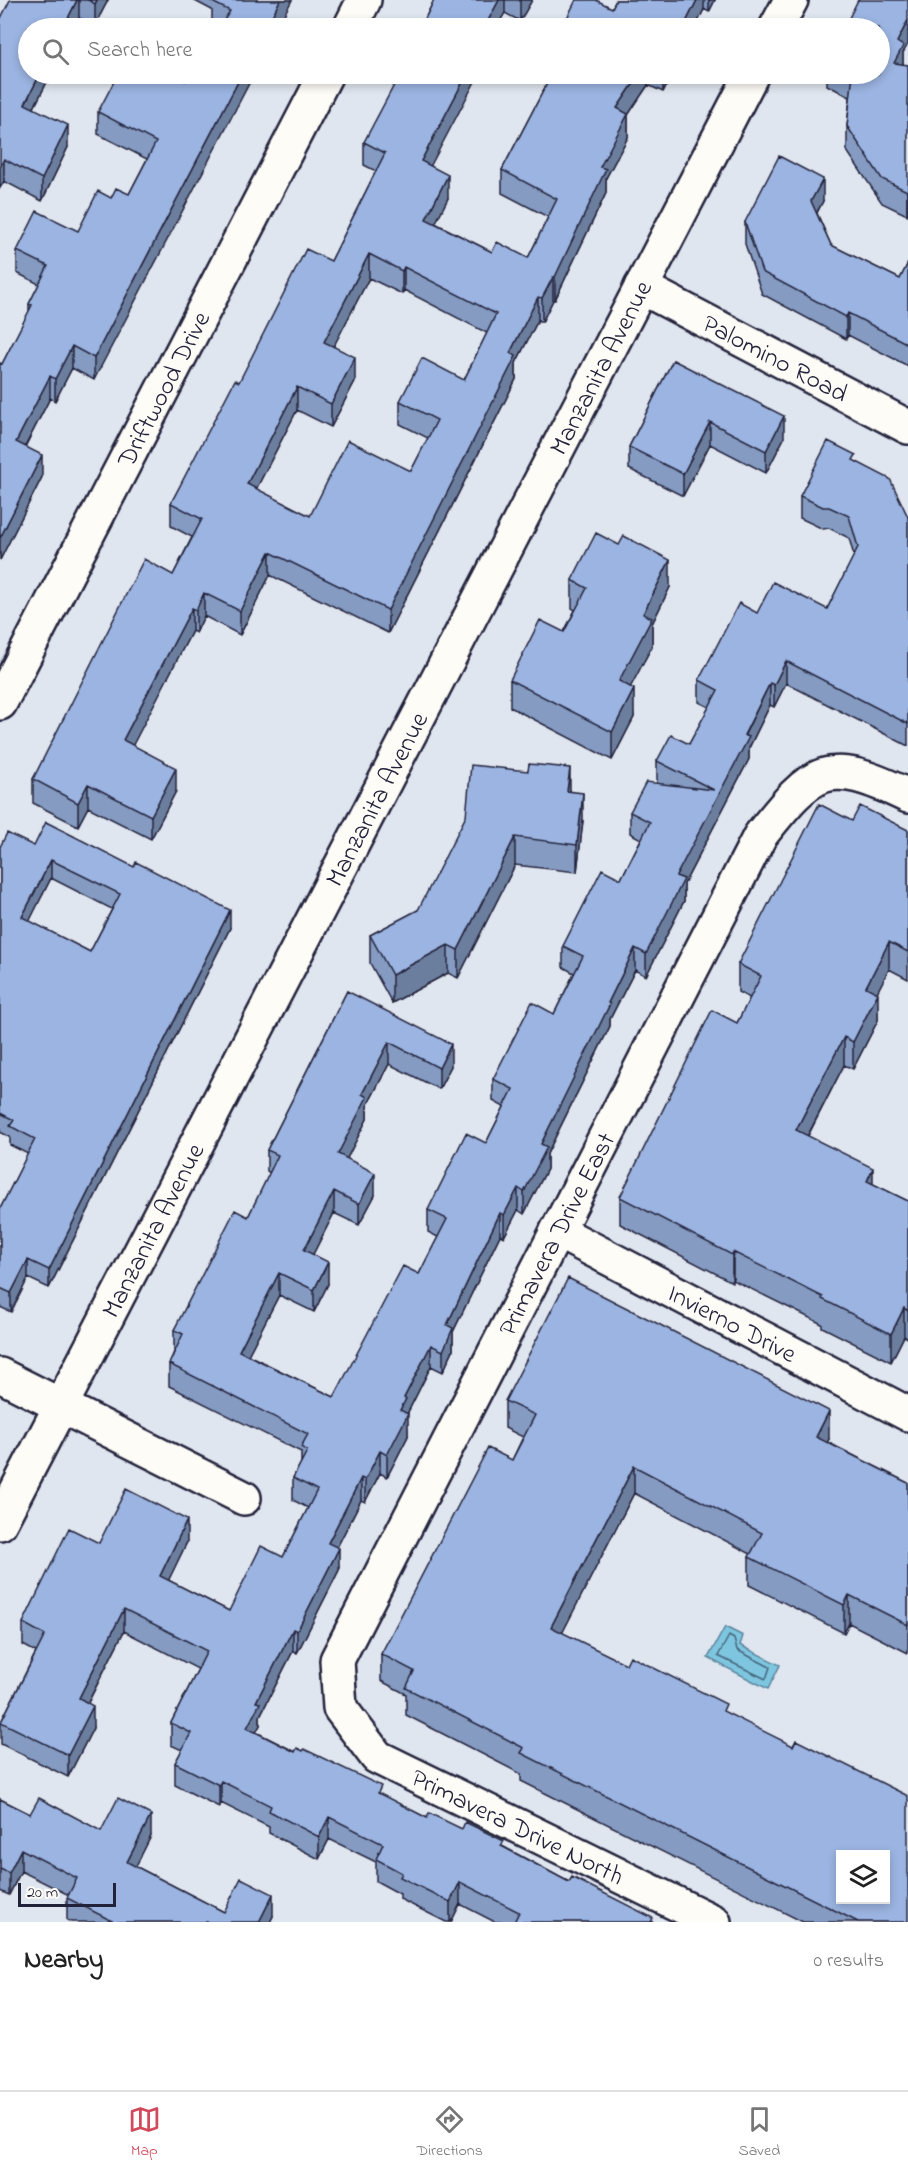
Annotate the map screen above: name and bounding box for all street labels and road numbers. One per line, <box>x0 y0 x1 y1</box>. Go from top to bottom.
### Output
street label: Manzanita Avenue <box>541 274 664 463</box>
street label: Driftwood Drive <box>109 305 222 476</box>
street label: Palomino Road <box>695 306 854 414</box>
street label: Manzanita Avenue <box>317 706 440 894</box>
street label: Primavera Drive East <box>490 1126 627 1343</box>
street label: Manzanita Avenue <box>94 1137 216 1326</box>
street label: Invierno Drive <box>660 1276 803 1375</box>
street label: Primavera Drive North <box>404 1761 630 1897</box>

